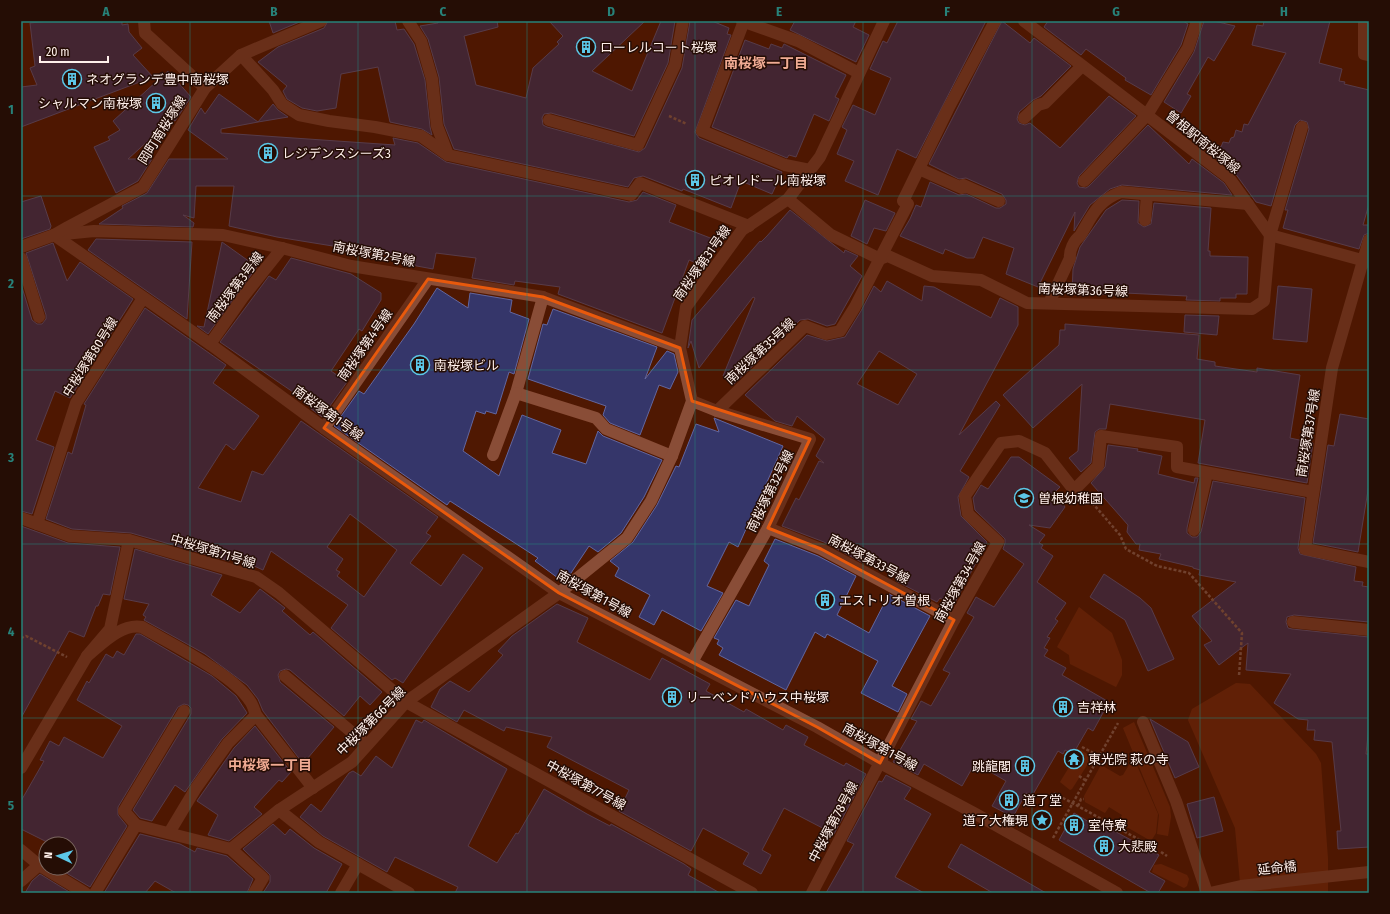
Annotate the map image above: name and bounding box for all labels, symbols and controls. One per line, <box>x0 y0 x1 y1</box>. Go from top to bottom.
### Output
text: A <box>101 4 110 19</box>
text: B <box>270 4 278 19</box>
text: C <box>440 4 447 19</box>
text: D <box>607 4 615 19</box>
text: E <box>776 4 782 19</box>
text: F <box>944 4 950 19</box>
text: G <box>1112 4 1120 19</box>
text: H <box>1280 4 1288 19</box>
building icon: ローレルコート桜塚 <box>575 36 597 58</box>
scale bar <box>40 38 108 64</box>
place label: ローレルコート桜塚 <box>600 40 717 55</box>
text: 20 m <box>46 45 70 59</box>
district label: 南桜塚一丁目 <box>724 55 808 72</box>
building icon: ネオグランデ豊中南桜塚 <box>61 68 83 90</box>
place label: ネオグランデ豊中南桜塚 <box>86 72 229 87</box>
building icon: シャルマン南桜塚 <box>145 92 167 114</box>
street label: 岡町南桜塚線 <box>135 93 189 167</box>
place label: シャルマン南桜塚 <box>38 96 142 111</box>
text: 1 <box>8 102 14 117</box>
street label: 曽根駅南桜塚線 <box>1163 108 1243 176</box>
building icon: レジデンスシーズ3 <box>257 142 279 164</box>
place label: レジデンスシーズ3 <box>282 146 391 161</box>
building icon: ピオレドール南桜塚 <box>684 169 706 191</box>
place label: ピオレドール南桜塚 <box>709 173 826 188</box>
street label: 南桜塚第31号線 <box>670 222 734 304</box>
street label: 南桜塚第2号線 <box>331 239 417 269</box>
street label: 南桜塚第3号線 <box>204 249 266 325</box>
text: 2 <box>7 276 14 291</box>
street label: 南桜塚第36号線 <box>1038 281 1128 299</box>
street label: 南桜塚第4号線 <box>335 306 395 384</box>
street label: 中桜塚第80号線 <box>59 314 121 400</box>
street label: 南桜塚第35号線 <box>722 315 798 387</box>
building icon: 南桜塚ビル <box>409 354 431 376</box>
place label: 南桜塚ビル <box>434 358 499 373</box>
street label: 南桜塚第1号線 <box>290 383 366 443</box>
street label: 南桜塚第37号線 <box>1294 388 1322 478</box>
street label: 南桜塚第32号線 <box>744 447 796 535</box>
text: 3 <box>7 450 14 465</box>
school or university icon: 曽根幼稚園 <box>1013 487 1035 509</box>
place label: 曽根幼稚園 <box>1038 491 1103 506</box>
street label: 中桜塚第71号線 <box>169 531 257 571</box>
street label: 南桜塚第33号線 <box>826 531 912 587</box>
street label: 南桜塚第34号線 <box>932 539 988 625</box>
street label: 南桜塚第1号線 <box>554 567 634 621</box>
building icon: エストリオ曽根 <box>814 589 836 611</box>
place label: エストリオ曽根 <box>839 593 930 608</box>
text: 4 <box>8 624 15 639</box>
street label: 中桜塚第66号線 <box>334 684 408 758</box>
building icon: リーベンドハウス中桜塚 <box>661 686 683 708</box>
place label: リーベンドハウス中桜塚 <box>686 690 829 705</box>
building icon: 吉祥林 <box>1052 696 1074 718</box>
place label: 吉祥林 <box>1077 700 1116 715</box>
street label: 南桜塚第1号線 <box>840 720 920 774</box>
temple icon: 東光院 萩の寺 <box>1063 748 1085 770</box>
place label: 東光院 萩の寺 <box>1088 752 1169 767</box>
building icon: 跳龍閣 <box>1014 755 1036 777</box>
district label: 中桜塚一丁目 <box>228 757 312 774</box>
street label: 中桜塚第77号線 <box>544 757 628 813</box>
place label: 跳龍閣 <box>972 759 1011 774</box>
street label: 中桜塚第78号線 <box>805 779 861 865</box>
building icon: 道了堂 <box>998 789 1020 811</box>
place label: 道了堂 <box>1023 793 1062 808</box>
text: 5 <box>8 798 14 813</box>
place icon: 道了大権現 <box>1031 809 1053 831</box>
place label: 道了大権現 <box>963 813 1028 828</box>
building icon: 室侍寮 <box>1063 814 1085 836</box>
place label: 室侍寮 <box>1088 818 1127 833</box>
building icon: 大悲殿 <box>1093 835 1115 857</box>
north arrow <box>38 836 78 876</box>
place label: 大悲殿 <box>1118 839 1157 854</box>
text: N <box>42 852 55 859</box>
street label: 延命橋 <box>1257 859 1297 877</box>

